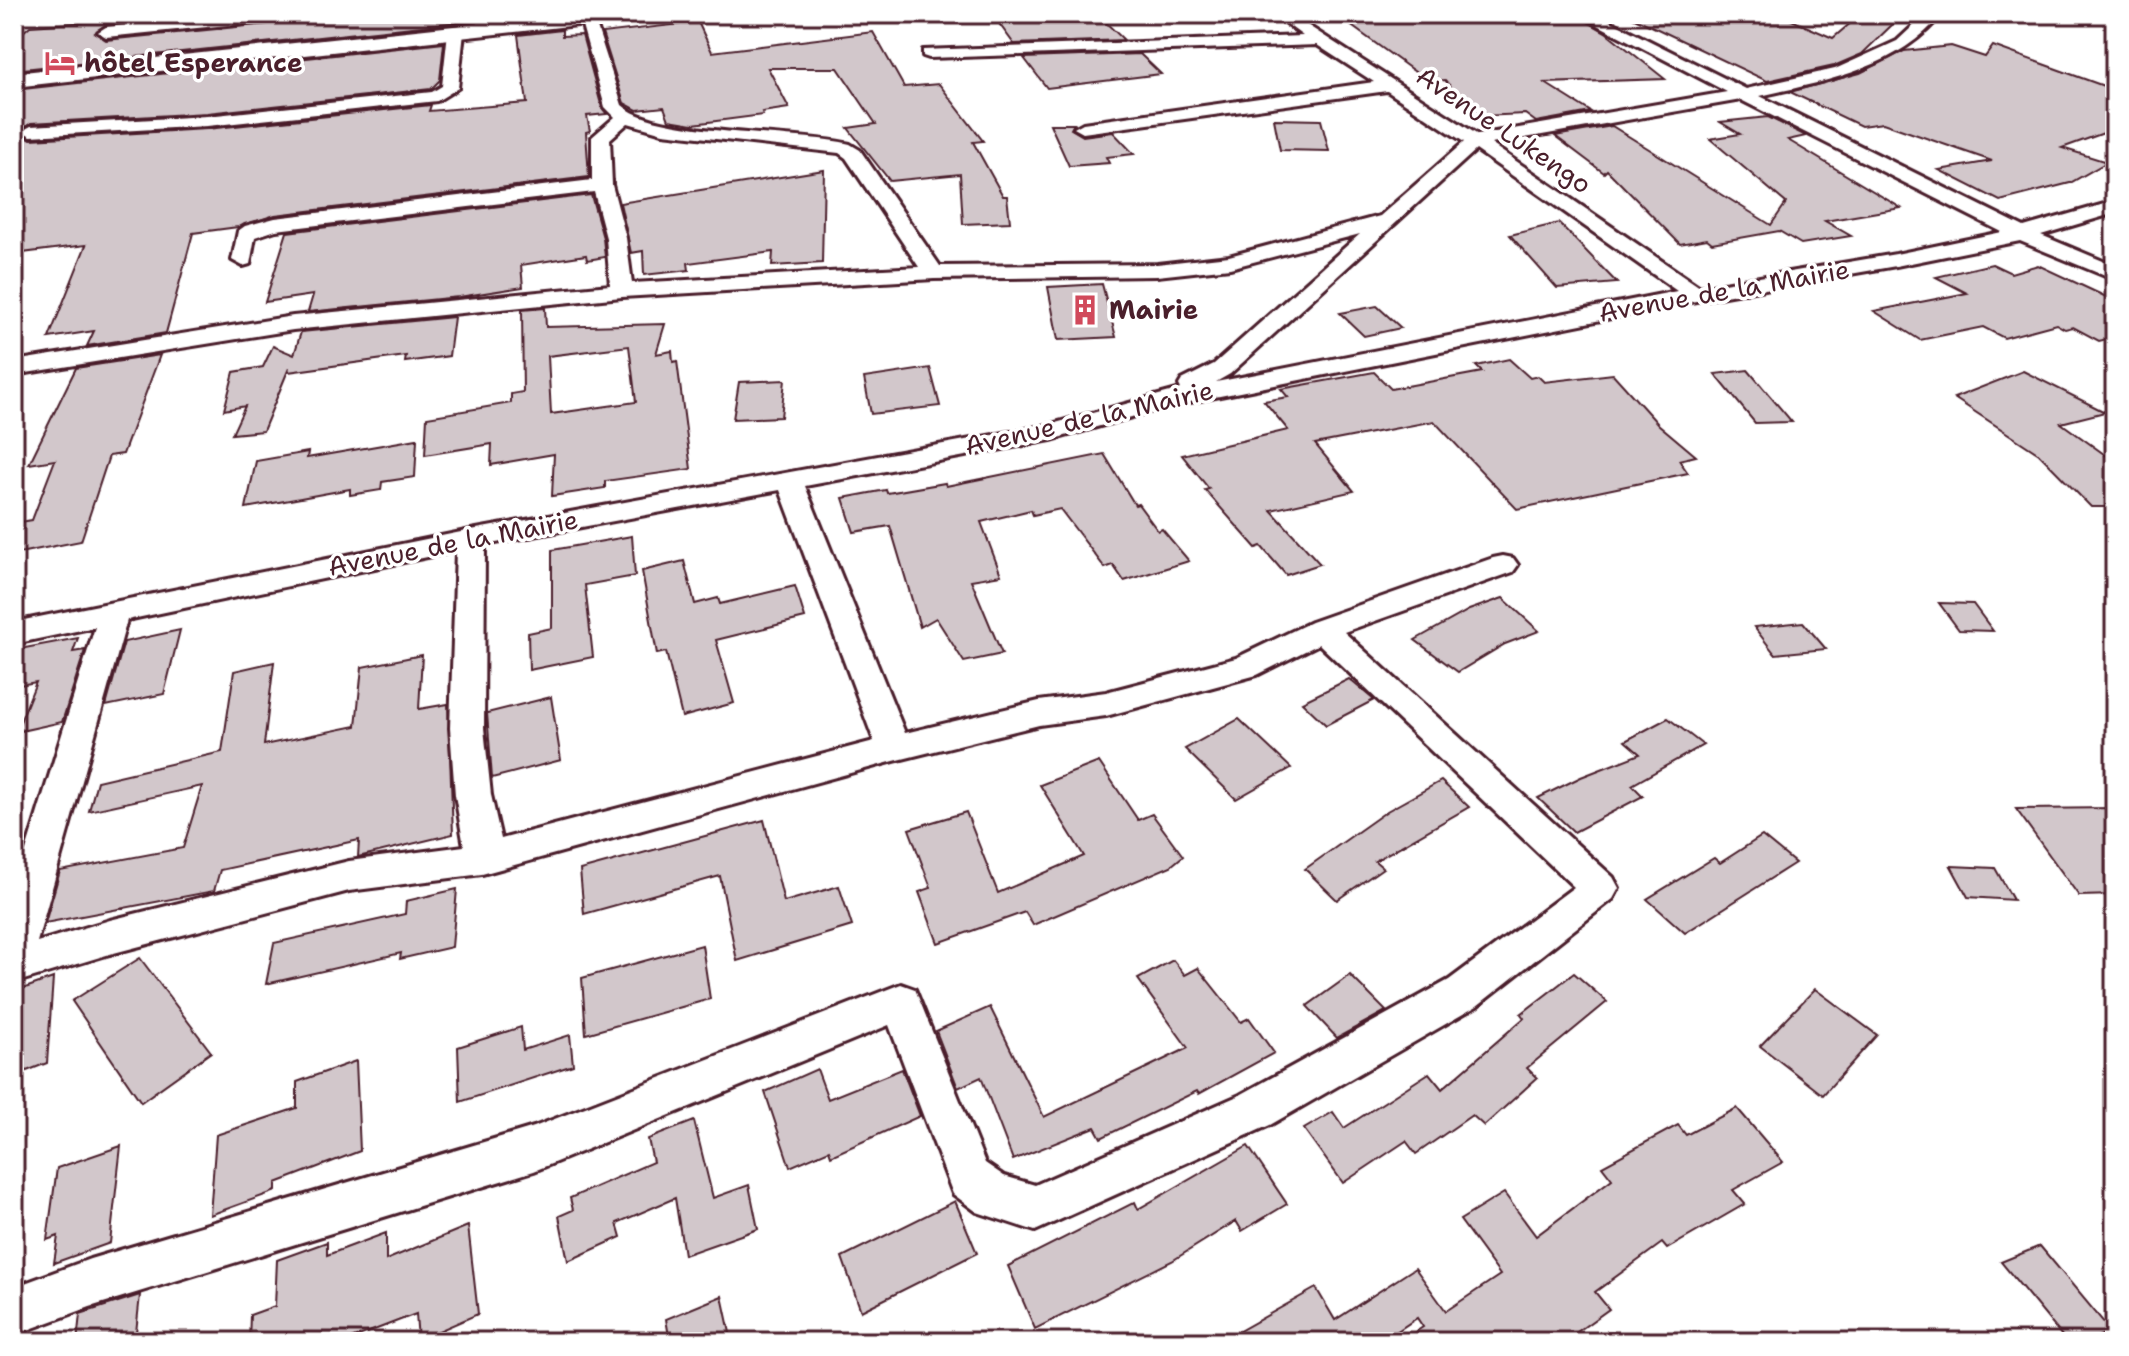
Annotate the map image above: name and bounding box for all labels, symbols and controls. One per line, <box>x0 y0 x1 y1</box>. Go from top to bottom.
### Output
place label: hôtel Esperance <box>84 45 303 80</box>
hotel icon: hôtel Esperance <box>43 46 77 80</box>
street label: Avenue Lukengo <box>1410 58 1599 201</box>
street label: Avenue de la Mairie <box>1596 251 1852 330</box>
place label: Mairie <box>1109 292 1198 327</box>
building icon: Mairie <box>1068 293 1102 327</box>
street label: Avenue de la Mairie <box>961 372 1217 463</box>
street label: Avenue de la Mairie <box>325 501 581 584</box>

